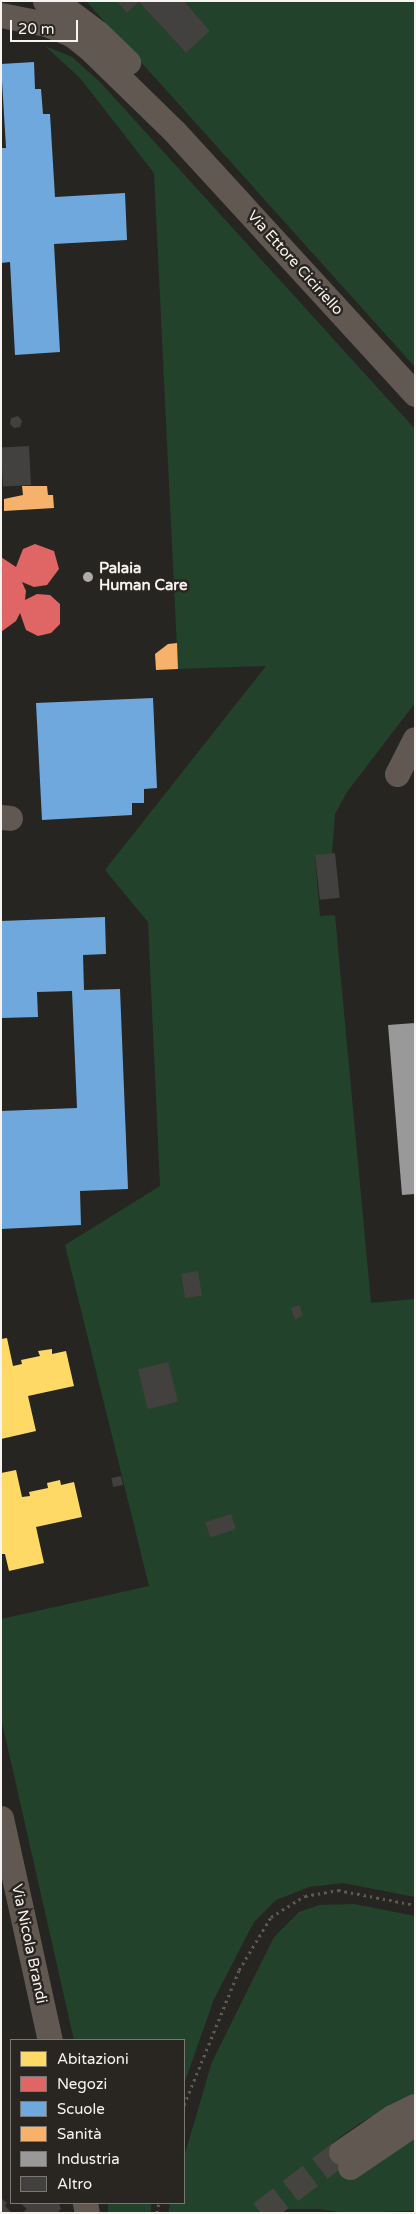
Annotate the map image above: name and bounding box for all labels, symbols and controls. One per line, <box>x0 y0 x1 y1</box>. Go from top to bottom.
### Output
scale bar <box>12 10 80 42</box>
text: 20 m <box>18 20 55 38</box>
street label: Via Ettore Ciciriello <box>243 207 347 319</box>
place label: Palaia Human Care <box>99 559 187 594</box>
marker: Palaia Human Care <box>81 570 95 584</box>
street label: Via Nicola Brandi <box>8 1883 50 2005</box>
legend <box>10 2039 185 2204</box>
text: Abitazioni <box>57 2050 129 2068</box>
text: Negozi <box>57 2075 107 2093</box>
text: Scuole <box>57 2100 105 2118</box>
text: Sanità <box>57 2125 102 2143</box>
text: Industria <box>57 2150 120 2168</box>
text: Altro <box>57 2175 92 2193</box>

